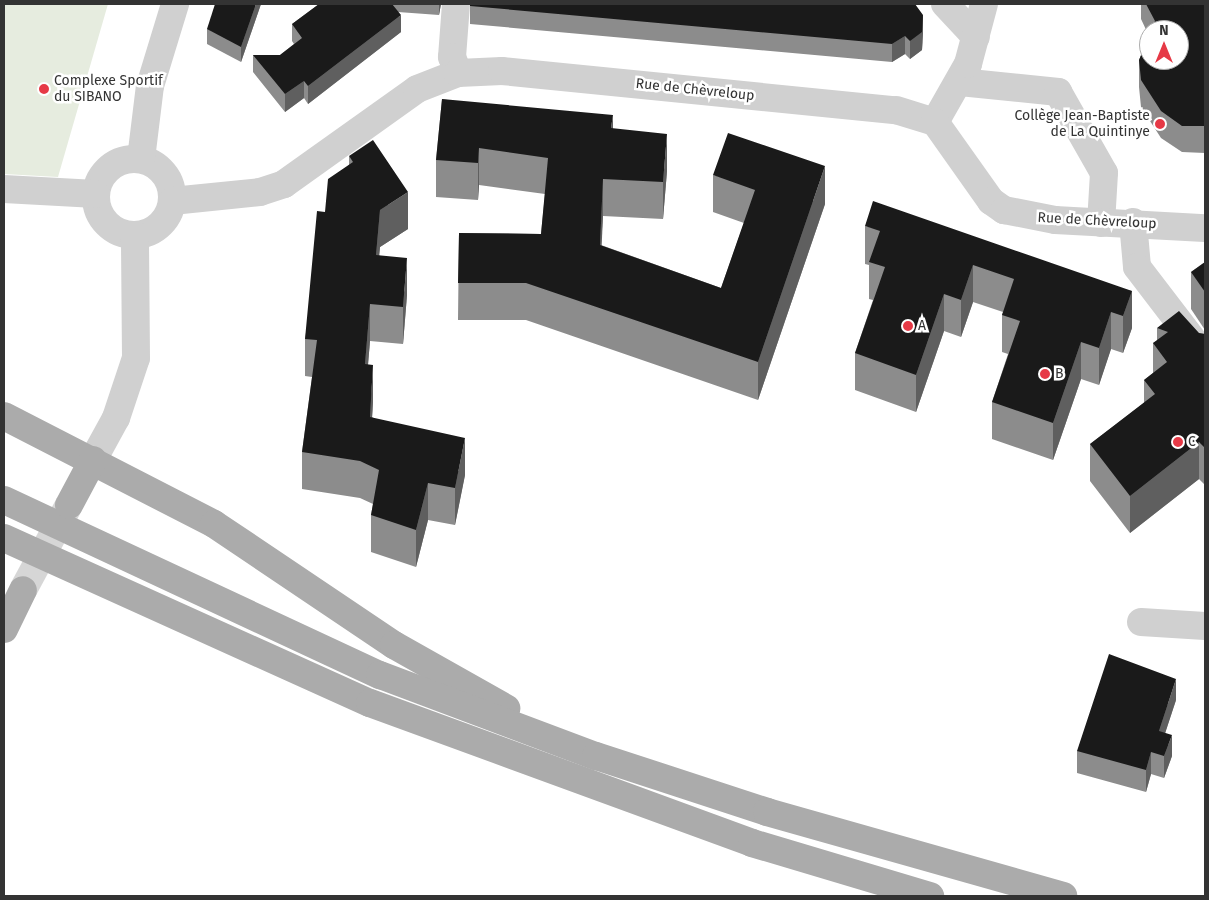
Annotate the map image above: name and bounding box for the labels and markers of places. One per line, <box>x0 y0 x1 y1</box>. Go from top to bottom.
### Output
place label: Complexe Sportif du SIBANO <box>54 73 163 105</box>
marker: Complexe Sportif du SIBANO <box>38 83 50 95</box>
place label: Collège Jean-Baptiste de La Quintinye <box>1014 108 1150 140</box>
marker: Collège Jean-Baptiste de La Quintinye <box>1154 118 1166 130</box>
place label: A <box>918 318 926 334</box>
marker: A <box>902 320 914 332</box>
place label: B <box>1055 366 1064 382</box>
marker: B <box>1039 368 1051 380</box>
place label: C <box>1188 434 1196 450</box>
marker: C <box>1172 436 1184 448</box>

